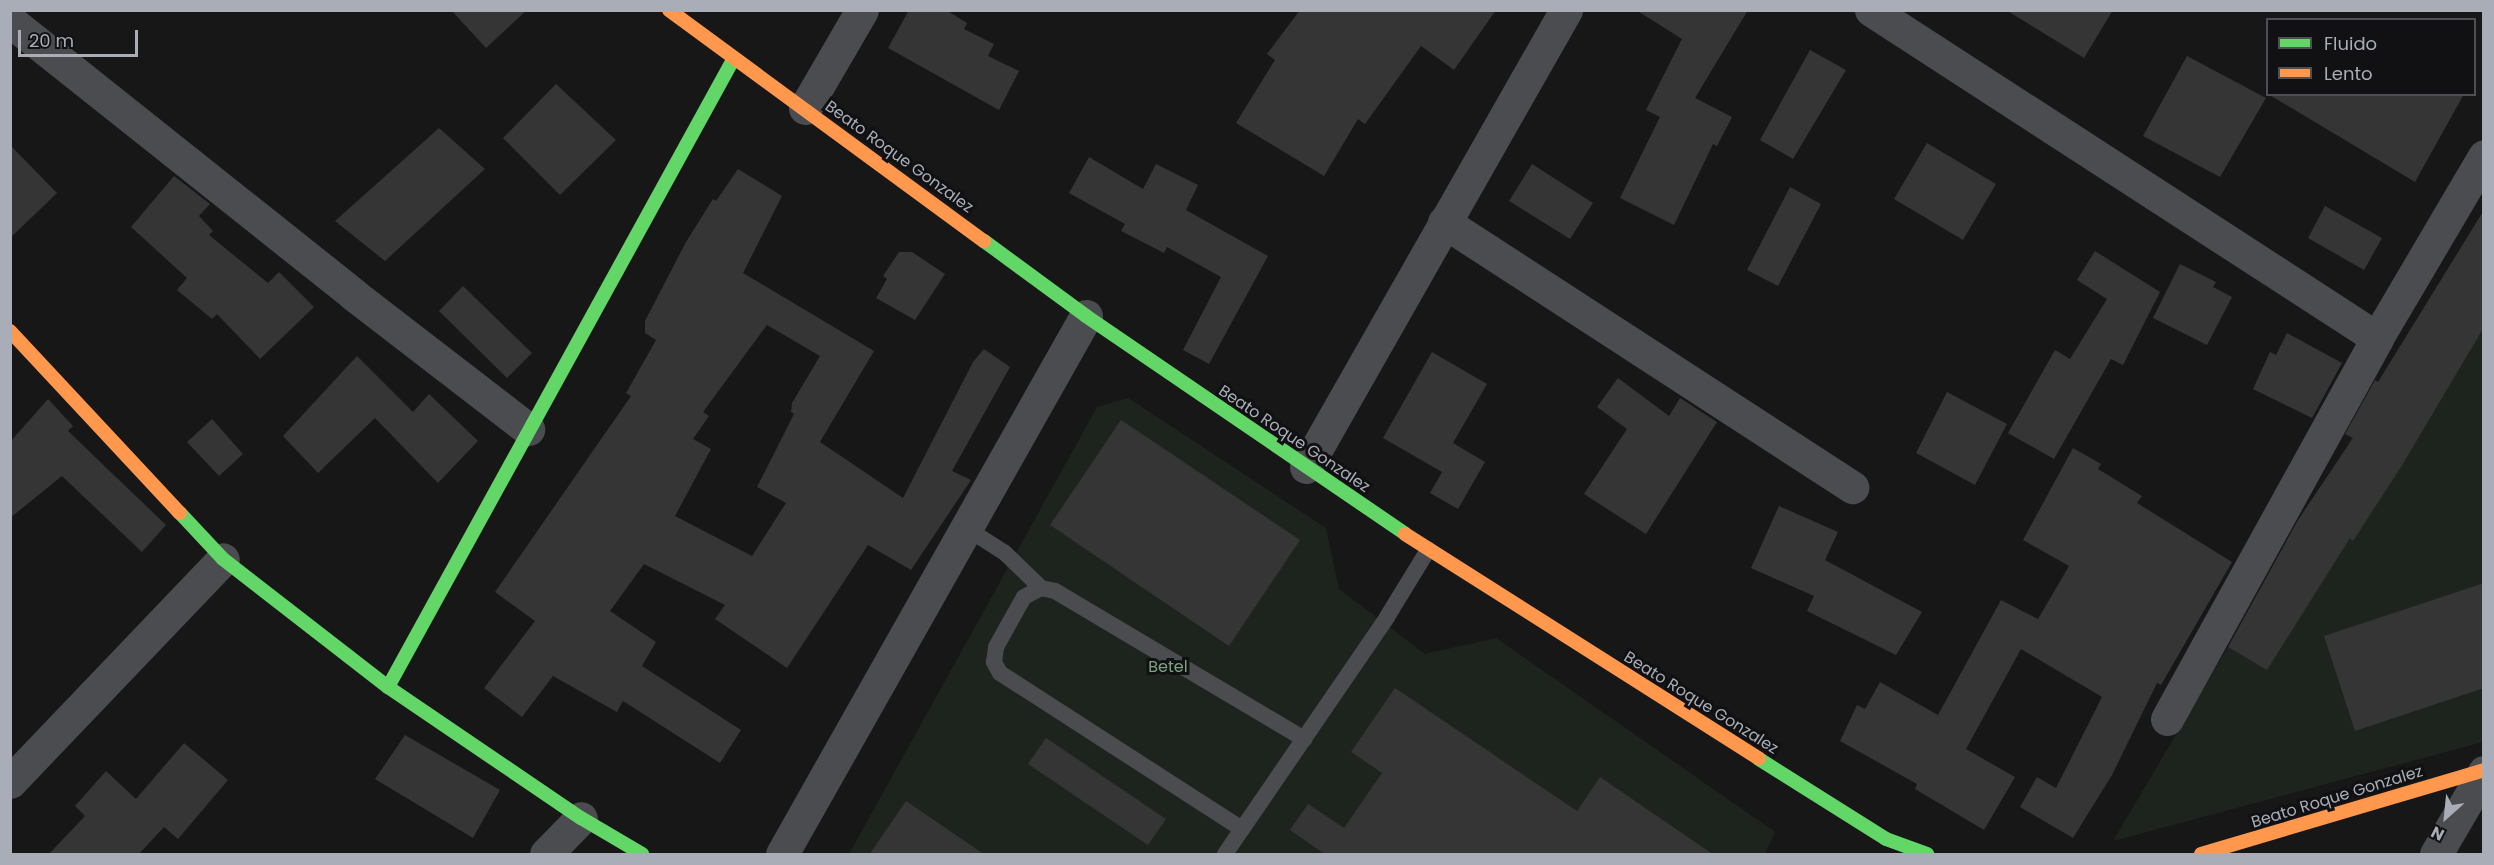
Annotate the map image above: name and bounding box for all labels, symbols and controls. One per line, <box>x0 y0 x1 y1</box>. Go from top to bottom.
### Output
scale bar <box>21 18 141 56</box>
legend <box>2266 18 2476 96</box>
text: 20 m <box>29 28 74 53</box>
text: Fluido <box>2324 31 2377 56</box>
text: Lento <box>2324 61 2373 86</box>
street label: Beato Roque Gonzalez <box>821 97 977 217</box>
street label: Beato Roque Gonzalez <box>1215 381 1373 497</box>
street label: Beato Roque Gonzalez <box>1620 648 1782 758</box>
park label: Betel <box>1148 657 1188 677</box>
street label: Beato Roque Gonzalez <box>2249 762 2425 832</box>
north arrow <box>2416 787 2476 847</box>
text: N <box>2427 821 2448 846</box>

